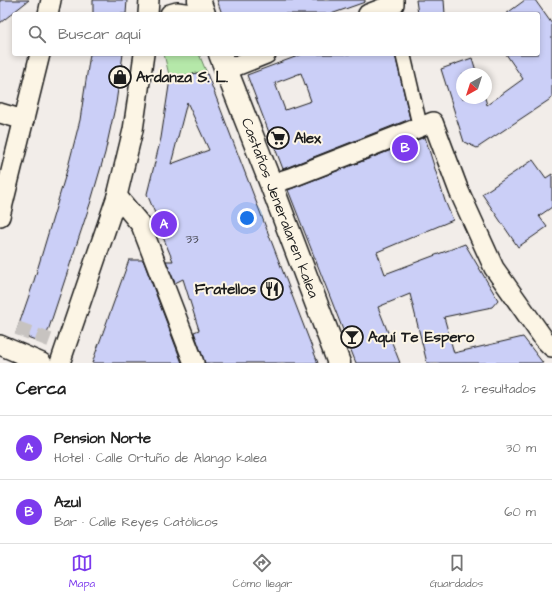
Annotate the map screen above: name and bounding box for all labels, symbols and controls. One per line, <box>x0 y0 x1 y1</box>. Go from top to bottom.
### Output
search box <box>12 12 540 56</box>
icon: search <box>26 23 48 45</box>
text: Buscar aquí <box>58 24 140 45</box>
shop icon: Ardanza S. L. <box>107 64 133 90</box>
place label: Ardanza S. L. <box>136 67 228 88</box>
north arrow <box>456 68 492 104</box>
street label: Castaños Jeneralaren kalea <box>236 115 324 301</box>
supermarket icon: Alex <box>265 125 291 151</box>
place label: Alex <box>294 128 322 149</box>
pin: B <box>392 133 418 163</box>
your location <box>237 208 257 228</box>
pin: A <box>151 209 177 239</box>
house number: 33 <box>185 230 199 248</box>
restaurant icon: Fratellos <box>259 276 285 302</box>
place label: Fratellos <box>195 279 256 300</box>
bar icon: Aquí Te Espero <box>339 324 365 350</box>
place label: Aquí Te Espero <box>368 327 475 348</box>
text: Cerca <box>16 377 66 401</box>
text: 2 resultados <box>462 380 536 398</box>
text: Pension Norte <box>54 428 151 449</box>
text: A <box>25 439 33 457</box>
text: 30 m <box>506 439 536 457</box>
text: Hotel · Calle Ortuño de Alango kalea <box>54 449 267 467</box>
text: Azul <box>54 492 81 513</box>
text: B <box>24 503 34 521</box>
text: 60 m <box>504 503 536 521</box>
text: Bar · Calle Reyes Católicos <box>54 513 218 531</box>
tab: Mapa <box>69 552 95 591</box>
tab: Cómo llegar <box>233 552 292 591</box>
tab: Guardados <box>430 552 483 591</box>

